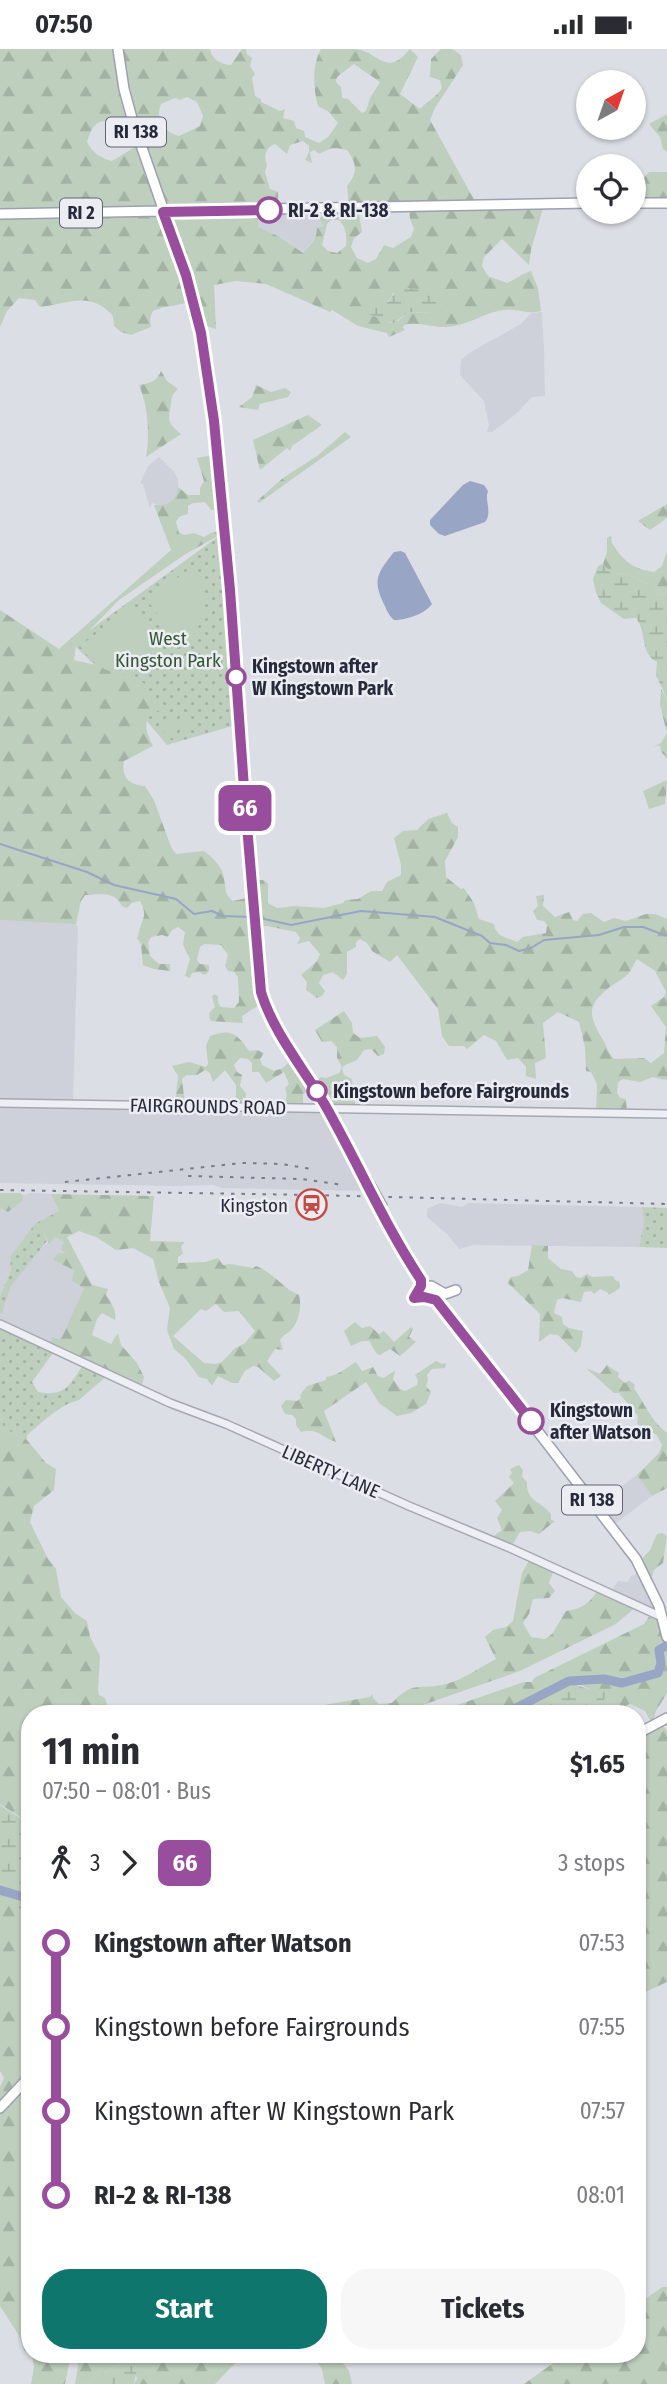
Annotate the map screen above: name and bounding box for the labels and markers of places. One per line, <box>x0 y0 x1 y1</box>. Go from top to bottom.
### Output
marker: RI-2 & RI-138 <box>256 197 282 223</box>
place label: RI-2 & RI-138 <box>288 199 389 222</box>
place label: Kingstown after W Kingstown Park <box>252 655 393 700</box>
marker: Kingstown after W Kingstown Park <box>226 667 246 687</box>
place label: Kingstown before Fairgrounds <box>333 1080 570 1103</box>
marker: Kingstown before Fairgrounds <box>307 1081 327 1101</box>
station icon: Kingston <box>294 1188 328 1222</box>
place label: Kingston <box>220 1194 288 1217</box>
place label: Kingstown after Watson <box>550 1399 651 1444</box>
marker: Kingstown after Watson <box>518 1408 544 1434</box>

